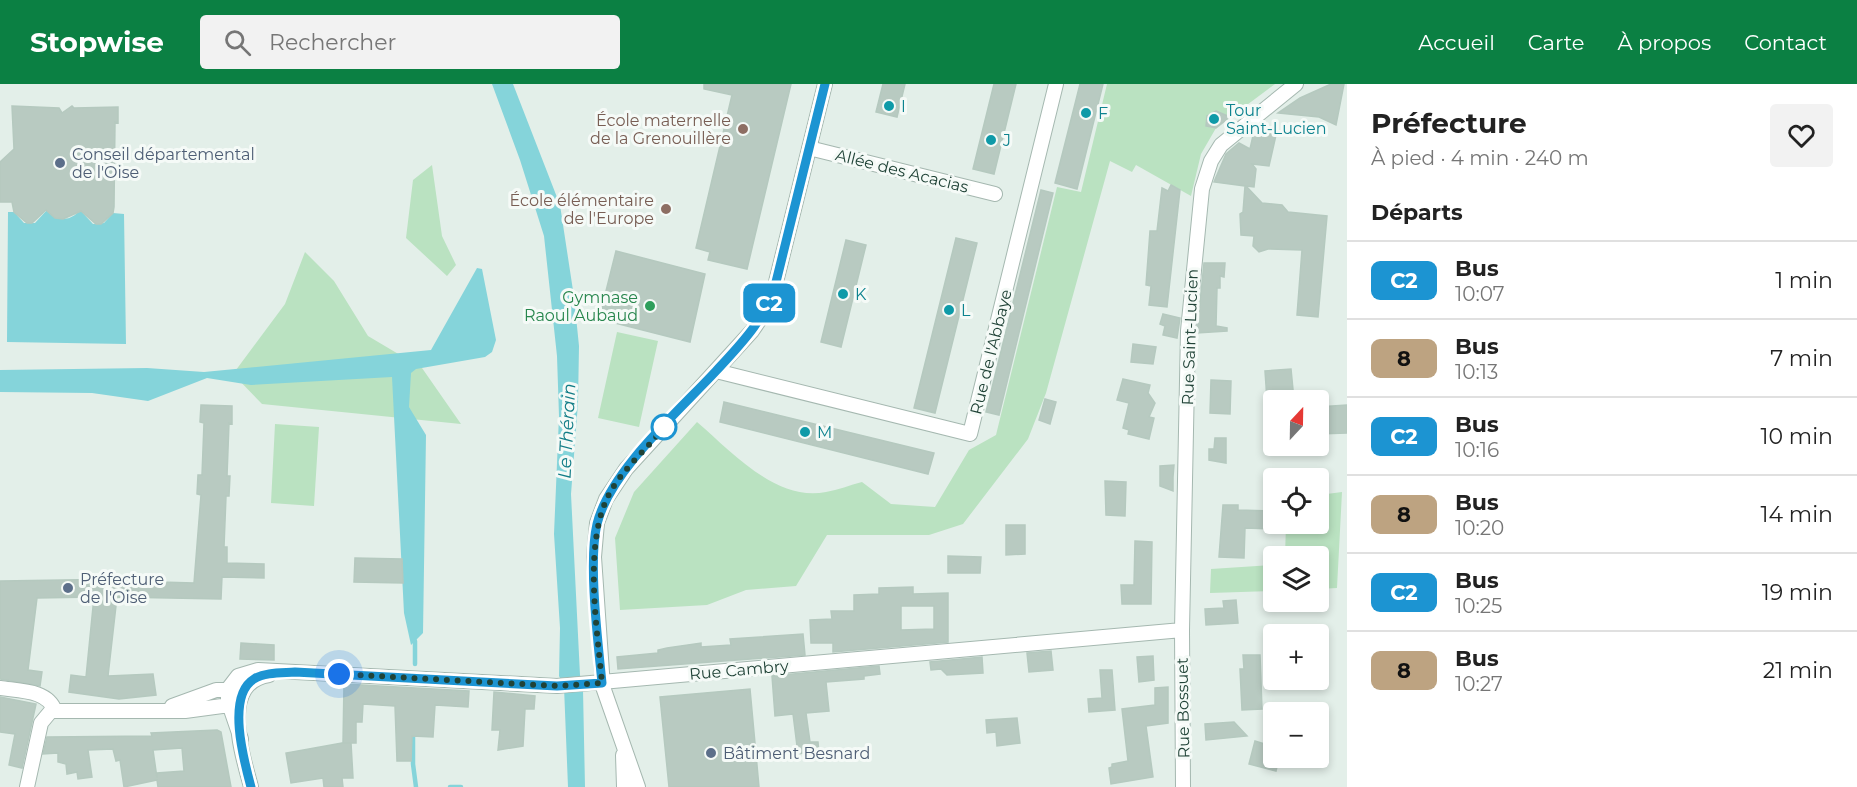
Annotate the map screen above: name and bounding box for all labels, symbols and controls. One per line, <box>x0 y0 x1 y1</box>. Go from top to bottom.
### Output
search box <box>200 15 620 69</box>
text: Stopwise <box>30 25 164 59</box>
icon: search <box>221 26 254 59</box>
text: Rechercher <box>269 29 396 56</box>
text: Accueil <box>1418 30 1495 55</box>
text: Carte <box>1528 30 1584 55</box>
text: À propos <box>1617 30 1711 55</box>
text: Contact <box>1744 30 1827 55</box>
place label: I <box>901 97 906 116</box>
marker: I <box>882 99 896 113</box>
place label: Tour Saint-Lucien <box>1226 101 1327 138</box>
place label: F <box>1098 104 1108 123</box>
button: heart <box>1770 104 1833 167</box>
marker: F <box>1079 106 1093 120</box>
text: Préfecture <box>1371 106 1527 140</box>
place label: École maternelle de la Grenouillère <box>590 111 731 148</box>
marker: Tour Saint-Lucien <box>1207 112 1221 126</box>
marker: École maternelle de la Grenouillère <box>736 122 750 136</box>
place label: J <box>1002 131 1011 150</box>
marker: J <box>984 133 998 147</box>
place label: Conseil départemental de l'Oise <box>72 145 255 182</box>
street label: Allée des Acacias <box>834 145 971 197</box>
text: À pied · 4 min · 240 m <box>1371 146 1589 170</box>
marker: Conseil départemental de l'Oise <box>53 156 67 170</box>
place label: École élémentaire de l'Europe <box>509 191 654 228</box>
text: Départs <box>1371 199 1463 226</box>
marker: École élémentaire de l'Europe <box>659 202 673 216</box>
text: Bus <box>1455 255 1499 282</box>
text: 1 min <box>1775 267 1833 294</box>
street label: Rue Saint-Lucien <box>1178 268 1202 406</box>
text: C2 <box>1390 268 1418 293</box>
text: 10:07 <box>1455 282 1505 306</box>
line badge: C2 <box>742 284 796 322</box>
place label: K <box>855 285 867 304</box>
marker: K <box>836 287 850 301</box>
place label: Gymnase Raoul Aubaud <box>524 288 638 325</box>
street label: Rue de l'Abbaye <box>966 288 1016 416</box>
text: C2 <box>755 291 783 316</box>
marker: Gymnase Raoul Aubaud <box>643 299 657 313</box>
place label: L <box>961 301 971 320</box>
marker: L <box>942 303 956 317</box>
text: Bus <box>1455 333 1499 360</box>
text: 7 min <box>1770 345 1833 372</box>
text: 8 <box>1397 346 1411 371</box>
text: 10:13 <box>1455 360 1498 384</box>
water label: Le Thérain <box>554 383 580 479</box>
north arrow <box>1263 390 1329 456</box>
map controls <box>1263 390 1329 768</box>
text: Bus <box>1455 411 1499 438</box>
unlabelled marker <box>651 414 677 440</box>
place label: M <box>817 423 832 442</box>
text: 10 min <box>1761 423 1833 450</box>
text: C2 <box>1390 424 1418 449</box>
marker: M <box>798 425 812 439</box>
text: 10:16 <box>1455 438 1499 462</box>
button: locate <box>1263 468 1329 534</box>
text: Bus <box>1455 489 1499 516</box>
text: 14 min <box>1761 501 1833 528</box>
text: 8 <box>1397 502 1411 527</box>
text: 10:20 <box>1455 516 1504 540</box>
button: layers <box>1263 546 1329 612</box>
text: Bus <box>1455 567 1499 594</box>
place label: Préfecture de l'Oise <box>80 570 164 607</box>
text: 19 min <box>1762 579 1833 606</box>
text: C2 <box>1390 580 1418 605</box>
marker: Préfecture de l'Oise <box>61 581 75 595</box>
text: 10:25 <box>1455 594 1502 618</box>
button: + <box>1263 624 1329 690</box>
text: Bus <box>1455 645 1499 672</box>
street label: Rue Cambry <box>689 656 790 684</box>
street label: Rue Bossuet <box>1173 657 1193 759</box>
text: 21 min <box>1763 657 1833 684</box>
text: 8 <box>1397 658 1411 683</box>
your location <box>324 659 354 689</box>
text: 10:27 <box>1455 672 1503 696</box>
button: − <box>1263 702 1329 768</box>
place label: Bâtiment Besnard <box>723 744 870 763</box>
marker: Bâtiment Besnard <box>704 746 718 760</box>

